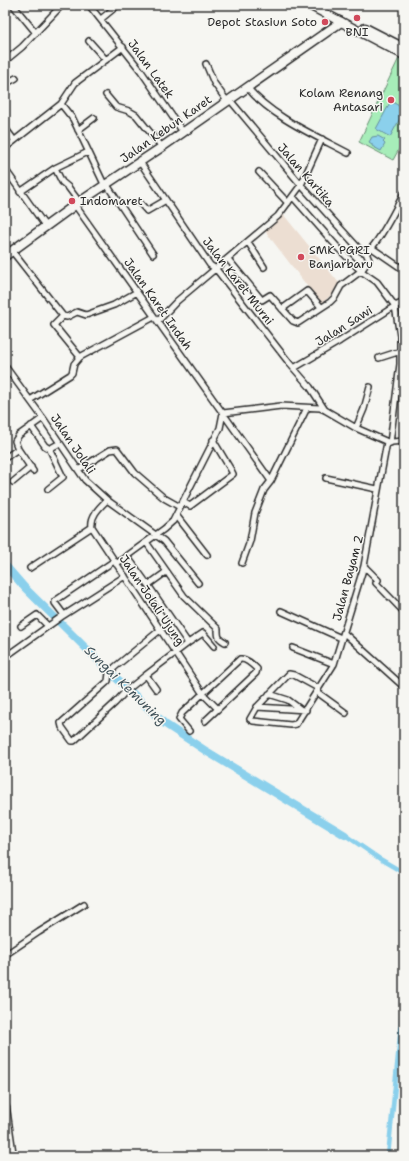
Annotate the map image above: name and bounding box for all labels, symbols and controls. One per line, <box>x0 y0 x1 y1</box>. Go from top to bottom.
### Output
marker: BNI <box>352 13 362 23</box>
place label: Depot Stasiun Soto <box>207 14 317 30</box>
marker: Depot Stasiun Soto <box>320 17 330 27</box>
place label: BNI <box>346 24 369 40</box>
street label: Jalan Latek <box>124 36 178 102</box>
place label: Kolam Renang Antasari <box>299 85 383 115</box>
street label: Jalan Kebun Karet <box>117 91 215 167</box>
marker: Kolam Renang Antasari <box>386 95 396 105</box>
street label: Jalan Kartika <box>274 140 338 211</box>
place label: Indomaret <box>80 193 143 209</box>
marker: Indomaret <box>67 196 77 206</box>
street label: Jalan Karet Murni <box>199 234 277 328</box>
place label: SMK PGRI Banjarbaru <box>309 242 373 272</box>
marker: SMK PGRI Banjarbaru <box>296 252 306 262</box>
street label: Jalan Karet Indah <box>120 255 196 353</box>
street label: Jalan Sawi <box>312 302 376 350</box>
street label: Jalan Jolali <box>47 411 99 477</box>
street label: Jalan Bayam 2 <box>329 533 367 623</box>
street label: Jalan Jolali Ujung <box>116 551 188 649</box>
water label: Sungai Kemuning <box>81 642 170 729</box>

